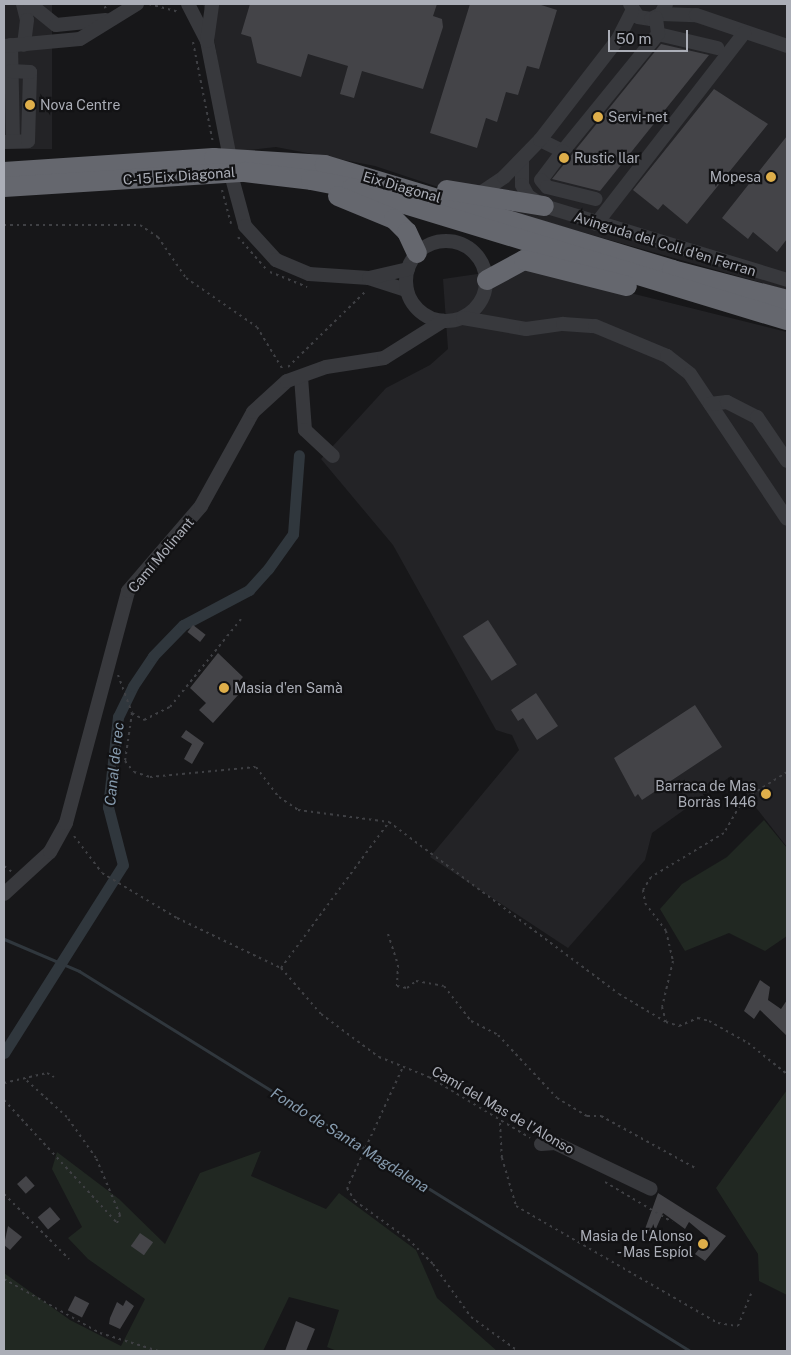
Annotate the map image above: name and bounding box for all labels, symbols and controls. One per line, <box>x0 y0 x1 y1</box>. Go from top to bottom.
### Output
scale bar <box>611 20 691 52</box>
text: 50 m <box>616 30 651 47</box>
place label: Nova Centre <box>40 97 120 113</box>
marker: Nova Centre <box>24 99 36 111</box>
place label: Servi-net <box>608 109 668 125</box>
marker: Servi-net <box>592 111 604 123</box>
place label: Rustic llar <box>574 150 640 166</box>
marker: Rustic llar <box>558 152 570 164</box>
street label: C-15 Eix Diagonal <box>122 164 236 188</box>
street label: Eix Diagonal <box>361 168 443 206</box>
place label: Mopesa <box>710 169 761 185</box>
marker: Mopesa <box>765 171 777 183</box>
street label: Avinguda del Coll d'en Ferran <box>572 208 758 280</box>
street label: Camí Molinant <box>125 514 197 596</box>
place label: Masia d'en Samà <box>234 680 343 696</box>
marker: Masia d'en Samà <box>218 682 230 694</box>
water label: Canal de rec <box>101 721 127 807</box>
place label: Barraca de Mas Borràs 1446 <box>655 778 756 810</box>
marker: Barraca de Mas Borràs 1446 <box>760 788 772 800</box>
street label: Camí del Mas de l'Alonso <box>429 1062 577 1158</box>
water label: Fondo de Santa Magdalena <box>267 1084 433 1196</box>
place label: Masia de l'Alonso - Mas Espíol <box>580 1228 693 1260</box>
marker: Masia de l'Alonso - Mas Espíol <box>697 1238 709 1250</box>

